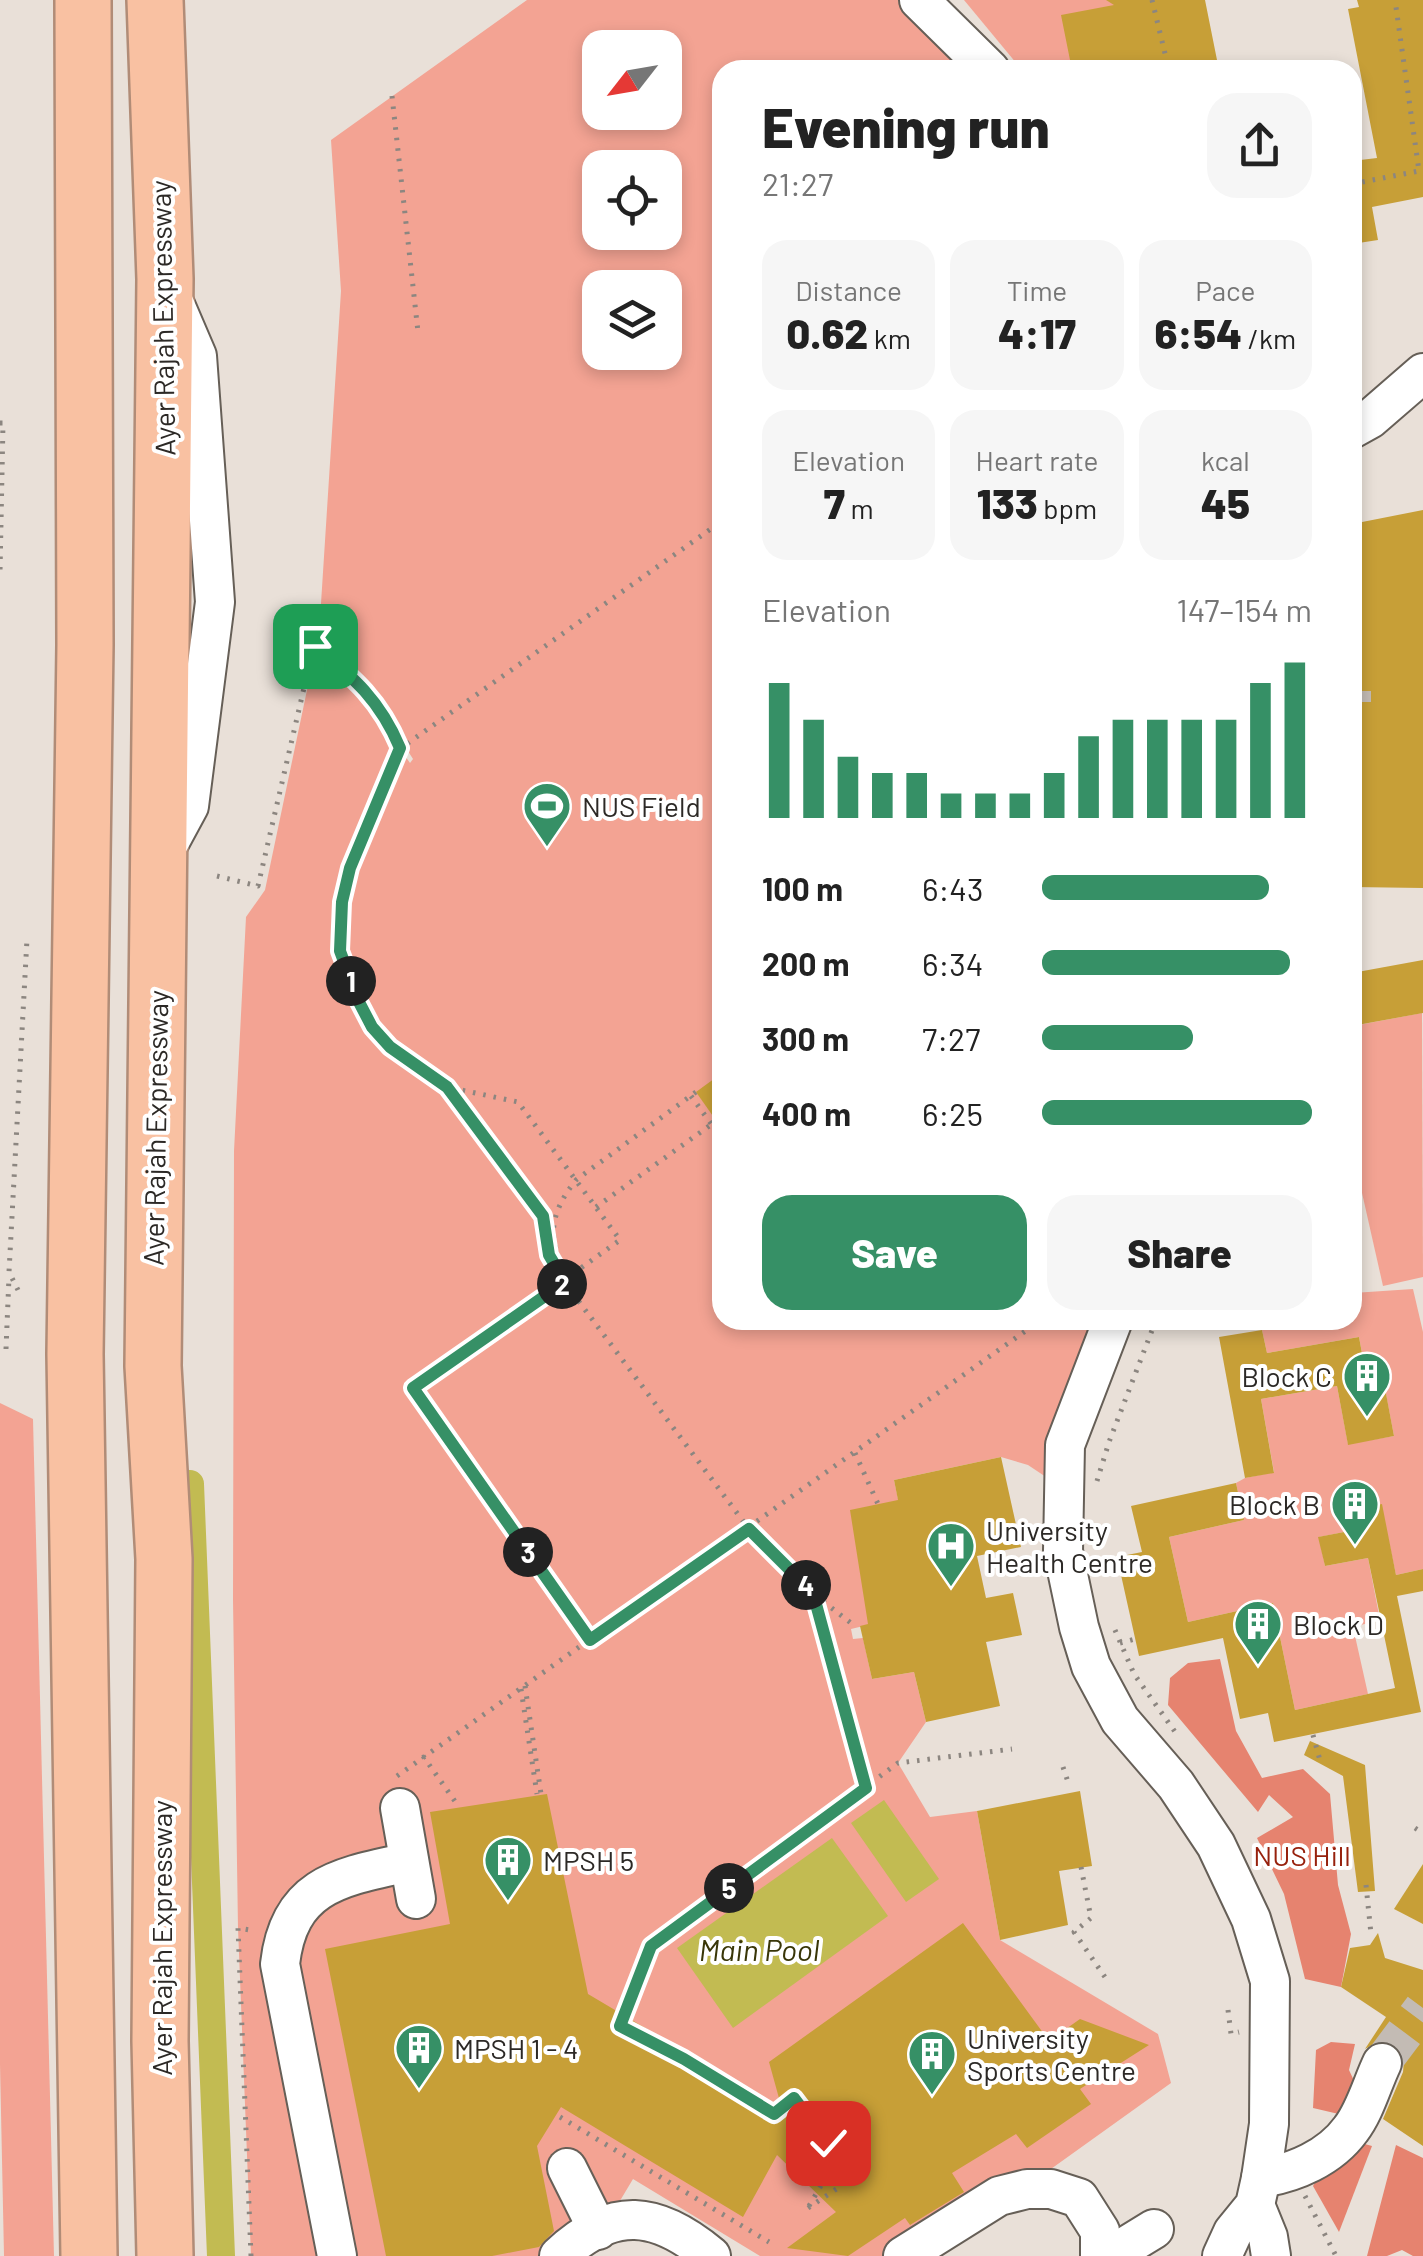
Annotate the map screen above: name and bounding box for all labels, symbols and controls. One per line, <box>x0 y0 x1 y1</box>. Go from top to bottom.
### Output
north arrow <box>582 30 682 130</box>
map controls <box>582 30 682 370</box>
text: Evening run <box>762 93 1050 159</box>
button: share <box>1207 93 1312 198</box>
button: locate <box>582 150 682 250</box>
text: 21:27 <box>762 164 833 202</box>
street label: Ayer Rajah Expressway <box>143 180 181 456</box>
button: layers <box>582 270 682 370</box>
text: Distance <box>795 273 902 307</box>
text: Time <box>1007 273 1067 307</box>
text: Pace <box>1195 273 1255 307</box>
text: 0.62 <box>786 307 868 357</box>
text: 4:17 <box>998 307 1076 357</box>
text: 6:54 <box>1154 307 1242 357</box>
text: km <box>868 321 911 355</box>
text: /km <box>1242 321 1296 355</box>
text: Elevation <box>792 443 905 477</box>
text: Heart rate <box>976 443 1098 477</box>
text: kcal <box>1201 443 1250 477</box>
text: 7 <box>824 477 845 527</box>
text: 133 <box>977 477 1038 527</box>
text: 45 <box>1201 477 1250 527</box>
text: m <box>845 491 874 525</box>
text: bpm <box>1038 491 1097 525</box>
text: Elevation <box>762 590 891 628</box>
text: 147–154 m <box>1176 590 1312 628</box>
pin <box>273 604 358 689</box>
icon: arrive <box>288 619 343 674</box>
sports icon: NUS Field <box>521 780 573 848</box>
place label: NUS Field <box>582 789 701 823</box>
text: 100 m <box>762 869 843 907</box>
text: 6:43 <box>922 869 983 907</box>
text: 200 m <box>762 944 850 982</box>
text: 6:34 <box>922 944 983 982</box>
pin: 1 <box>326 956 376 1006</box>
text: 1 <box>346 964 356 998</box>
street label: Ayer Rajah Expressway <box>136 990 174 1266</box>
text: 300 m <box>762 1019 849 1057</box>
text: 7:27 <box>922 1019 980 1057</box>
text: 400 m <box>762 1094 851 1132</box>
text: 6:25 <box>922 1094 983 1132</box>
button: Save <box>762 1195 1027 1310</box>
button: Share <box>1047 1195 1312 1310</box>
pin: 2 <box>537 1259 587 1309</box>
text: 2 <box>554 1267 570 1301</box>
building icon: Block C <box>1341 1350 1393 1418</box>
place label: Block C <box>1242 1359 1332 1393</box>
building icon: Block B <box>1329 1478 1381 1546</box>
place label: Block B <box>1229 1487 1320 1521</box>
place label: University Health Centre <box>986 1513 1153 1579</box>
hospital icon: University Health Centre <box>925 1520 977 1588</box>
pin: 3 <box>503 1527 553 1577</box>
text: 3 <box>520 1535 536 1569</box>
pin: 4 <box>781 1560 831 1610</box>
text: 4 <box>798 1568 814 1602</box>
building icon: Block D <box>1232 1598 1284 1666</box>
place label: Block D <box>1293 1607 1384 1641</box>
street label: Ayer Rajah Expressway <box>144 1800 178 2076</box>
building icon: MPSH 5 <box>482 1834 534 1902</box>
park label: NUS Hill <box>1253 1838 1351 1872</box>
place label: MPSH 5 <box>543 1843 634 1877</box>
pin: 5 <box>704 1863 754 1913</box>
text: 5 <box>721 1871 737 1905</box>
water label: Main Pool <box>699 1931 820 1967</box>
place label: University Sports Centre <box>967 2021 1136 2087</box>
building icon: MPSH 1 - 4 <box>393 2022 445 2090</box>
building icon: University Sports Centre <box>906 2028 958 2096</box>
place label: MPSH 1 - 4 <box>454 2031 578 2065</box>
pin <box>786 2101 871 2186</box>
icon: check <box>801 2116 856 2171</box>

